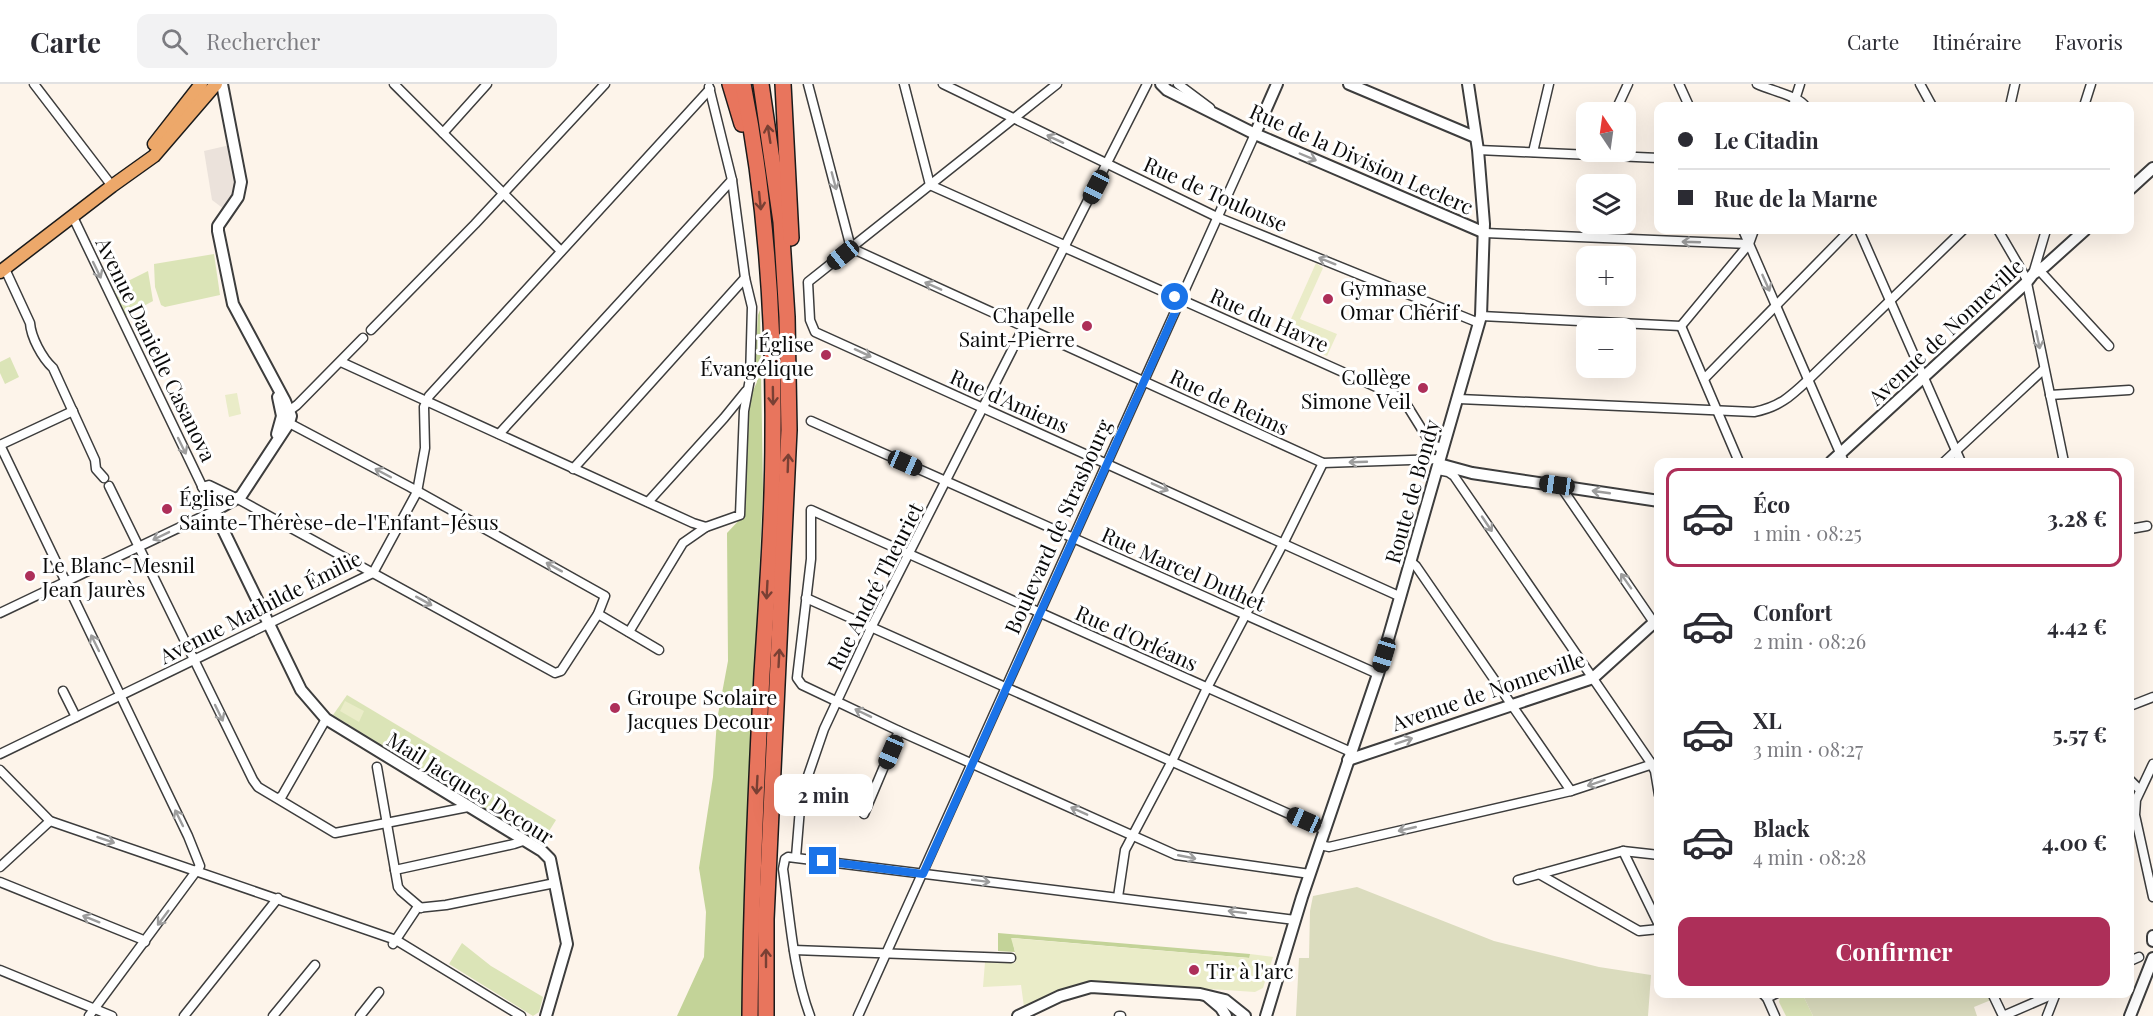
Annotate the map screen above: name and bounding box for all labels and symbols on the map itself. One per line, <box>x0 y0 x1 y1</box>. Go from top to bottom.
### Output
street label: Rue de la Division Leclerc <box>1246 96 1478 220</box>
north arrow <box>1576 102 1636 162</box>
one-way arrow <box>763 124 774 144</box>
one-way arrow <box>1046 132 1064 144</box>
street label: Rue de Toulouse <box>1140 149 1292 237</box>
one-way arrow <box>1299 152 1317 163</box>
car <box>1080 167 1112 207</box>
one-way arrow <box>828 171 840 190</box>
one-way arrow <box>755 191 766 211</box>
street label: Avenue Danielle Casanova <box>90 231 224 466</box>
one-way arrow <box>1681 236 1701 248</box>
car <box>823 237 863 273</box>
street label: Avenue de Nonneville <box>1860 252 2029 411</box>
one-way arrow <box>1319 255 1337 266</box>
one-way arrow <box>91 261 103 279</box>
place label: Gymnase Omar Chérif <box>1340 273 1461 325</box>
one-way arrow <box>1761 274 1772 292</box>
one-way arrow <box>925 280 943 291</box>
street label: Rue du Havre <box>1206 280 1334 358</box>
route start <box>1161 283 1188 310</box>
marker: Gymnase Omar Chérif <box>1321 292 1335 306</box>
place label: Chapelle Saint-Pierre <box>959 300 1075 352</box>
marker: Chapelle Saint-Pierre <box>1080 319 1094 333</box>
place label: Église Évangélique <box>700 329 814 381</box>
one-way arrow <box>2033 330 2044 349</box>
marker: Église Évangélique <box>819 348 833 362</box>
one-way arrow <box>853 348 871 360</box>
street label: Rue d'Amiens <box>946 361 1074 439</box>
street label: Rue de Reims <box>1166 361 1294 441</box>
place label: Collège Simone Veil <box>1301 362 1411 414</box>
marker: Collège Simone Veil <box>1416 381 1430 395</box>
one-way arrow <box>767 385 779 405</box>
street label: Boulevard de Strasbourg <box>997 414 1117 638</box>
street label: Route de Bondy <box>1377 415 1445 566</box>
one-way arrow <box>177 436 189 454</box>
car <box>885 447 925 479</box>
one-way arrow <box>783 454 794 474</box>
one-way arrow <box>1349 456 1369 468</box>
one-way arrow <box>375 467 393 478</box>
car <box>1538 474 1576 496</box>
one-way arrow <box>1150 482 1169 493</box>
place label: Église Sainte-Thérèse-de-l'Enfant-Jésus <box>179 483 499 535</box>
one-way arrow <box>1592 487 1612 498</box>
street label: Rue André Theuriet <box>820 497 929 675</box>
marker: Église Sainte-Thérèse-de-l'Enfant-Jésus <box>160 502 174 516</box>
one-way arrow <box>1481 515 1493 532</box>
street label: Rue Marcel Duthet <box>1098 519 1271 617</box>
one-way arrow <box>152 531 170 543</box>
street label: Avenue Mathilde Émilie <box>153 543 366 670</box>
place label: Le Blanc-Mesnil Jean Jaurès <box>41 550 195 602</box>
one-way arrow <box>546 561 563 573</box>
marker: Le Blanc-Mesnil Jean Jaurès <box>23 569 37 583</box>
one-way arrow <box>1620 574 1632 590</box>
one-way arrow <box>761 580 772 600</box>
one-way arrow <box>415 596 433 607</box>
street label: Rue d'Orléans <box>1071 598 1203 676</box>
one-way arrow <box>88 635 100 653</box>
car <box>1370 635 1398 675</box>
street label: Avenue de Nonneville <box>1387 644 1589 737</box>
one-way arrow <box>774 648 785 668</box>
place label: Groupe Scolaire Jacques Decour <box>626 682 777 734</box>
marker: Groupe Scolaire Jacques Decour <box>608 701 622 715</box>
one-way arrow <box>214 703 226 721</box>
one-way arrow <box>855 707 873 719</box>
street label: Mail Jacques Decour <box>382 724 560 850</box>
car <box>876 732 906 772</box>
one-way arrow <box>1394 735 1413 746</box>
callout: 2 min <box>774 774 872 816</box>
one-way arrow <box>751 775 762 795</box>
one-way arrow <box>1587 778 1606 789</box>
one-way arrow <box>1071 804 1089 816</box>
car <box>1284 804 1324 836</box>
one-way arrow <box>173 809 185 827</box>
one-way arrow <box>1398 824 1417 836</box>
one-way arrow <box>96 835 115 846</box>
route end <box>809 847 836 874</box>
one-way arrow <box>1176 851 1196 862</box>
one-way arrow <box>970 876 990 887</box>
one-way arrow <box>1227 906 1247 917</box>
one-way arrow <box>157 910 170 926</box>
one-way arrow <box>83 913 101 924</box>
one-way arrow <box>760 948 772 968</box>
place label: Tir à l'arc <box>1206 956 1294 984</box>
marker: Tir à l'arc <box>1187 963 1201 977</box>

